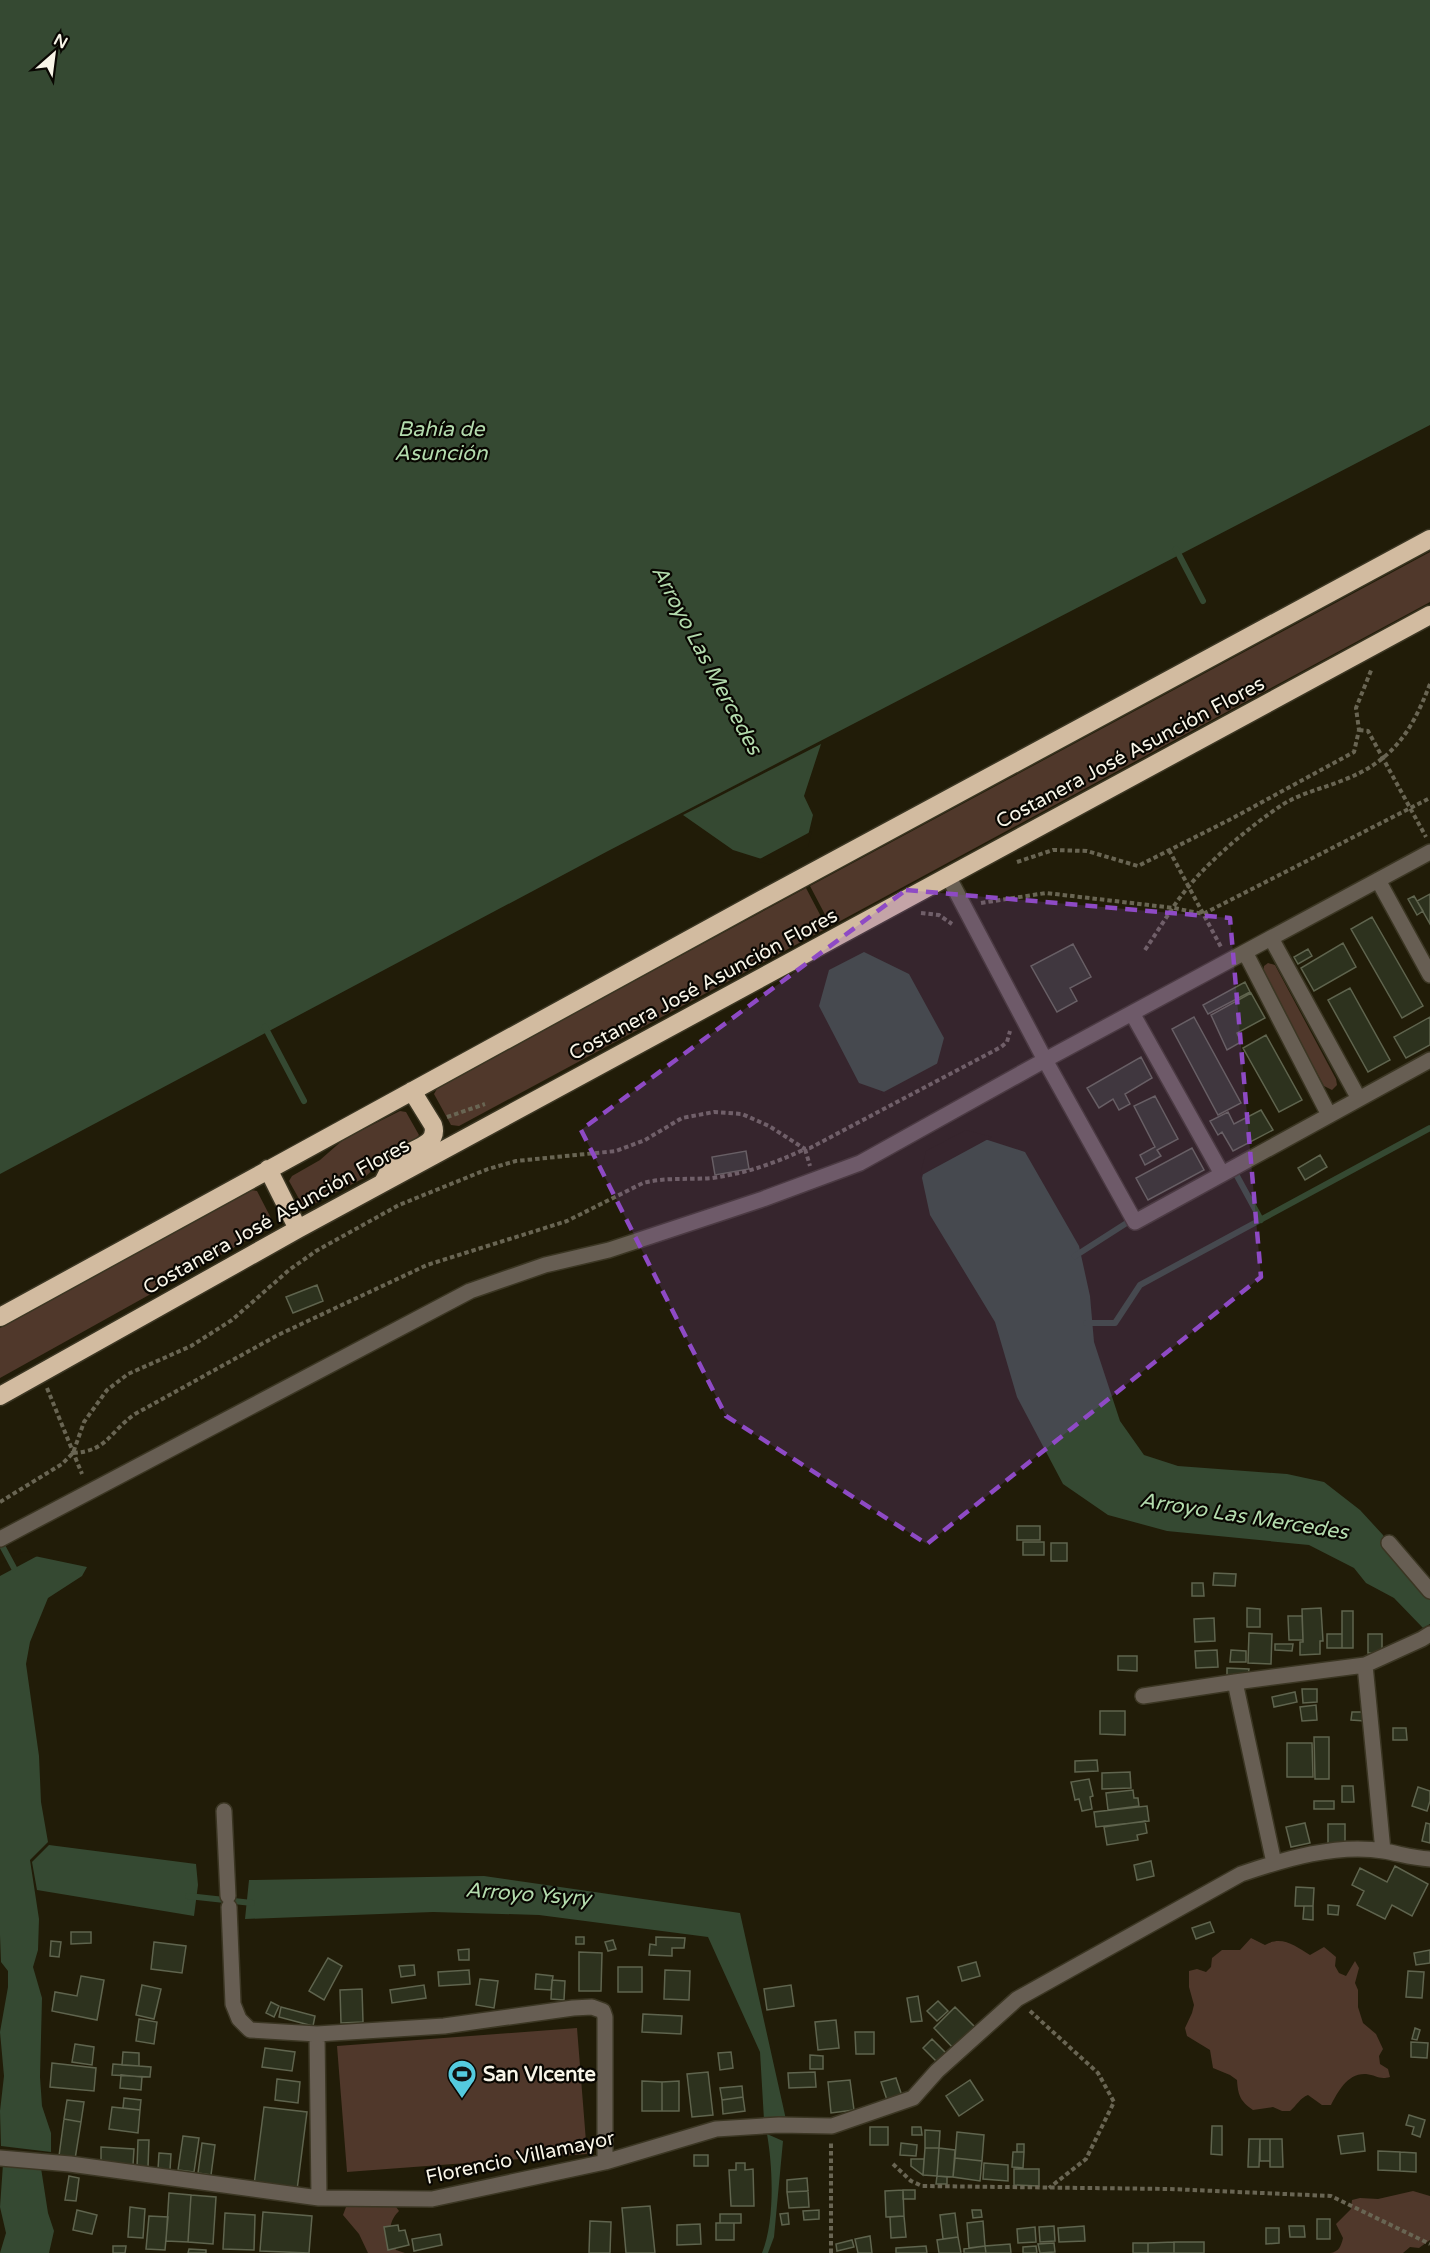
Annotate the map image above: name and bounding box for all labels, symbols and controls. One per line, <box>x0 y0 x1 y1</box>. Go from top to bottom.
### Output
north arrow <box>24 24 84 84</box>
text: N <box>50 30 71 53</box>
water label: Bahía de Asunción <box>394 417 489 466</box>
water label: Arroyo Las Mercedes <box>646 561 768 761</box>
street label: Costanera José Asunción Flores <box>992 672 1269 834</box>
street label: Costanera José Asunción Flores <box>565 904 842 1066</box>
street label: Costanera José Asunción Flores <box>139 1133 414 1300</box>
water label: Arroyo Las Mercedes <box>1138 1488 1352 1546</box>
water label: Arroyo Ysyry <box>464 1878 594 1912</box>
sports icon: San VIcente <box>446 2058 478 2100</box>
place label: San VIcente <box>483 2063 596 2087</box>
street label: Florencio Villamayor <box>423 2126 617 2190</box>

